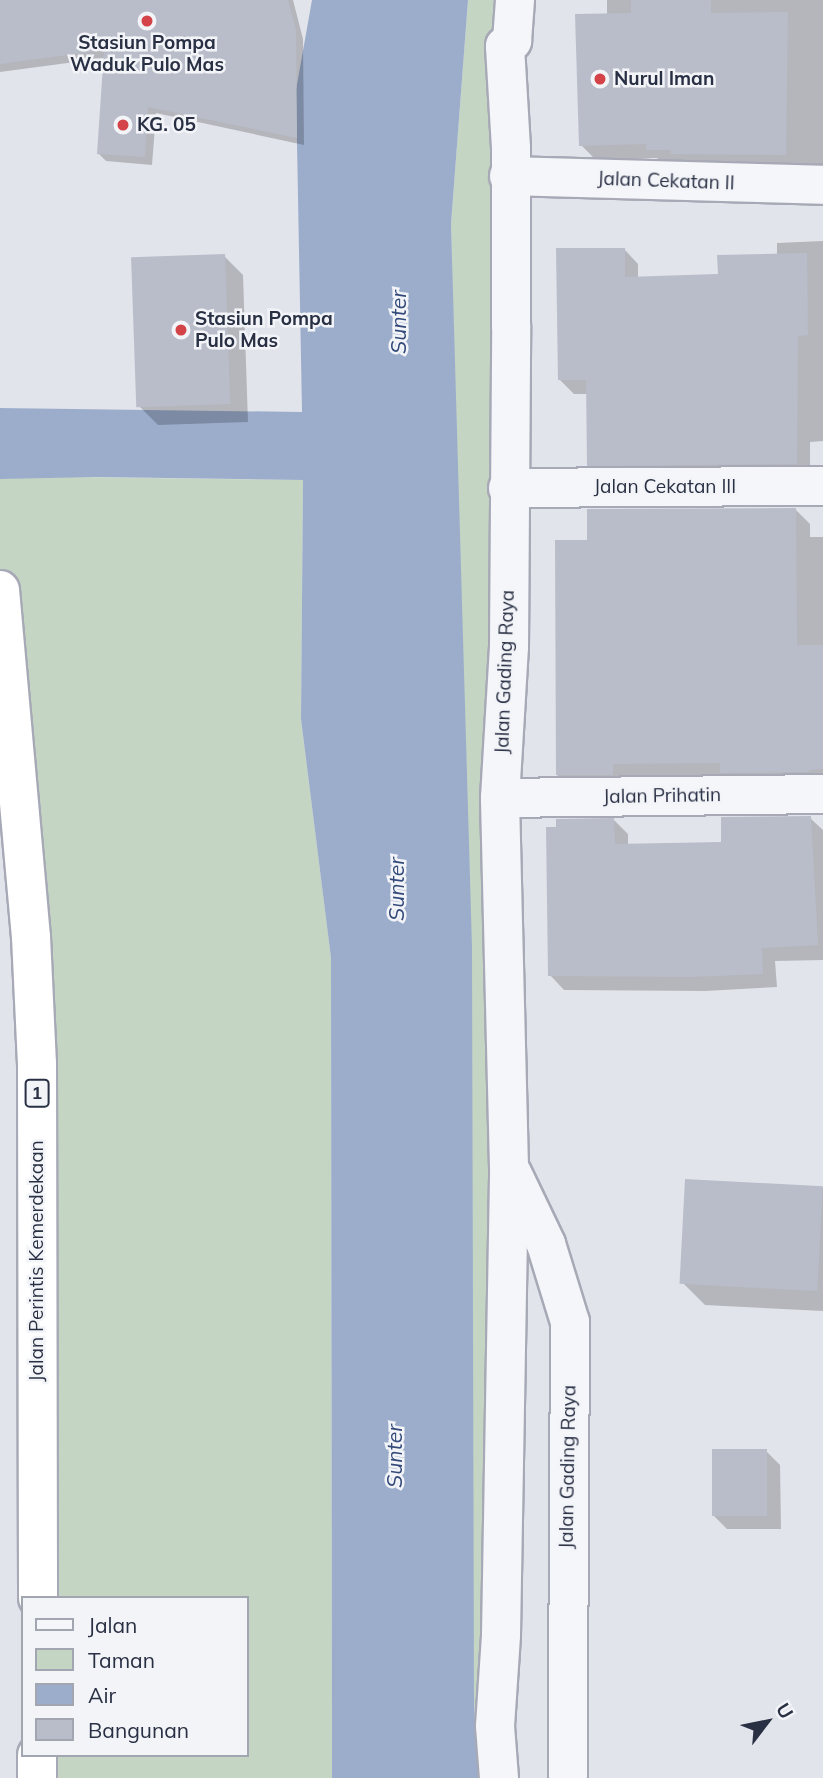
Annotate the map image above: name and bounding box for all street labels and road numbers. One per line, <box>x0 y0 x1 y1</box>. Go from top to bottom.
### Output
street label: Jalan Cekatan II <box>597 167 735 195</box>
street label: Jalan Cekatan III <box>594 476 736 498</box>
street label: Jalan Gading Raya <box>491 590 519 754</box>
street label: Jalan Prihatin <box>603 784 721 808</box>
road number: 1 <box>23 1078 51 1108</box>
street label: Jalan Perintis Kemerdekaan <box>26 1140 48 1382</box>
street label: Jalan Gading Raya <box>555 1385 581 1549</box>

